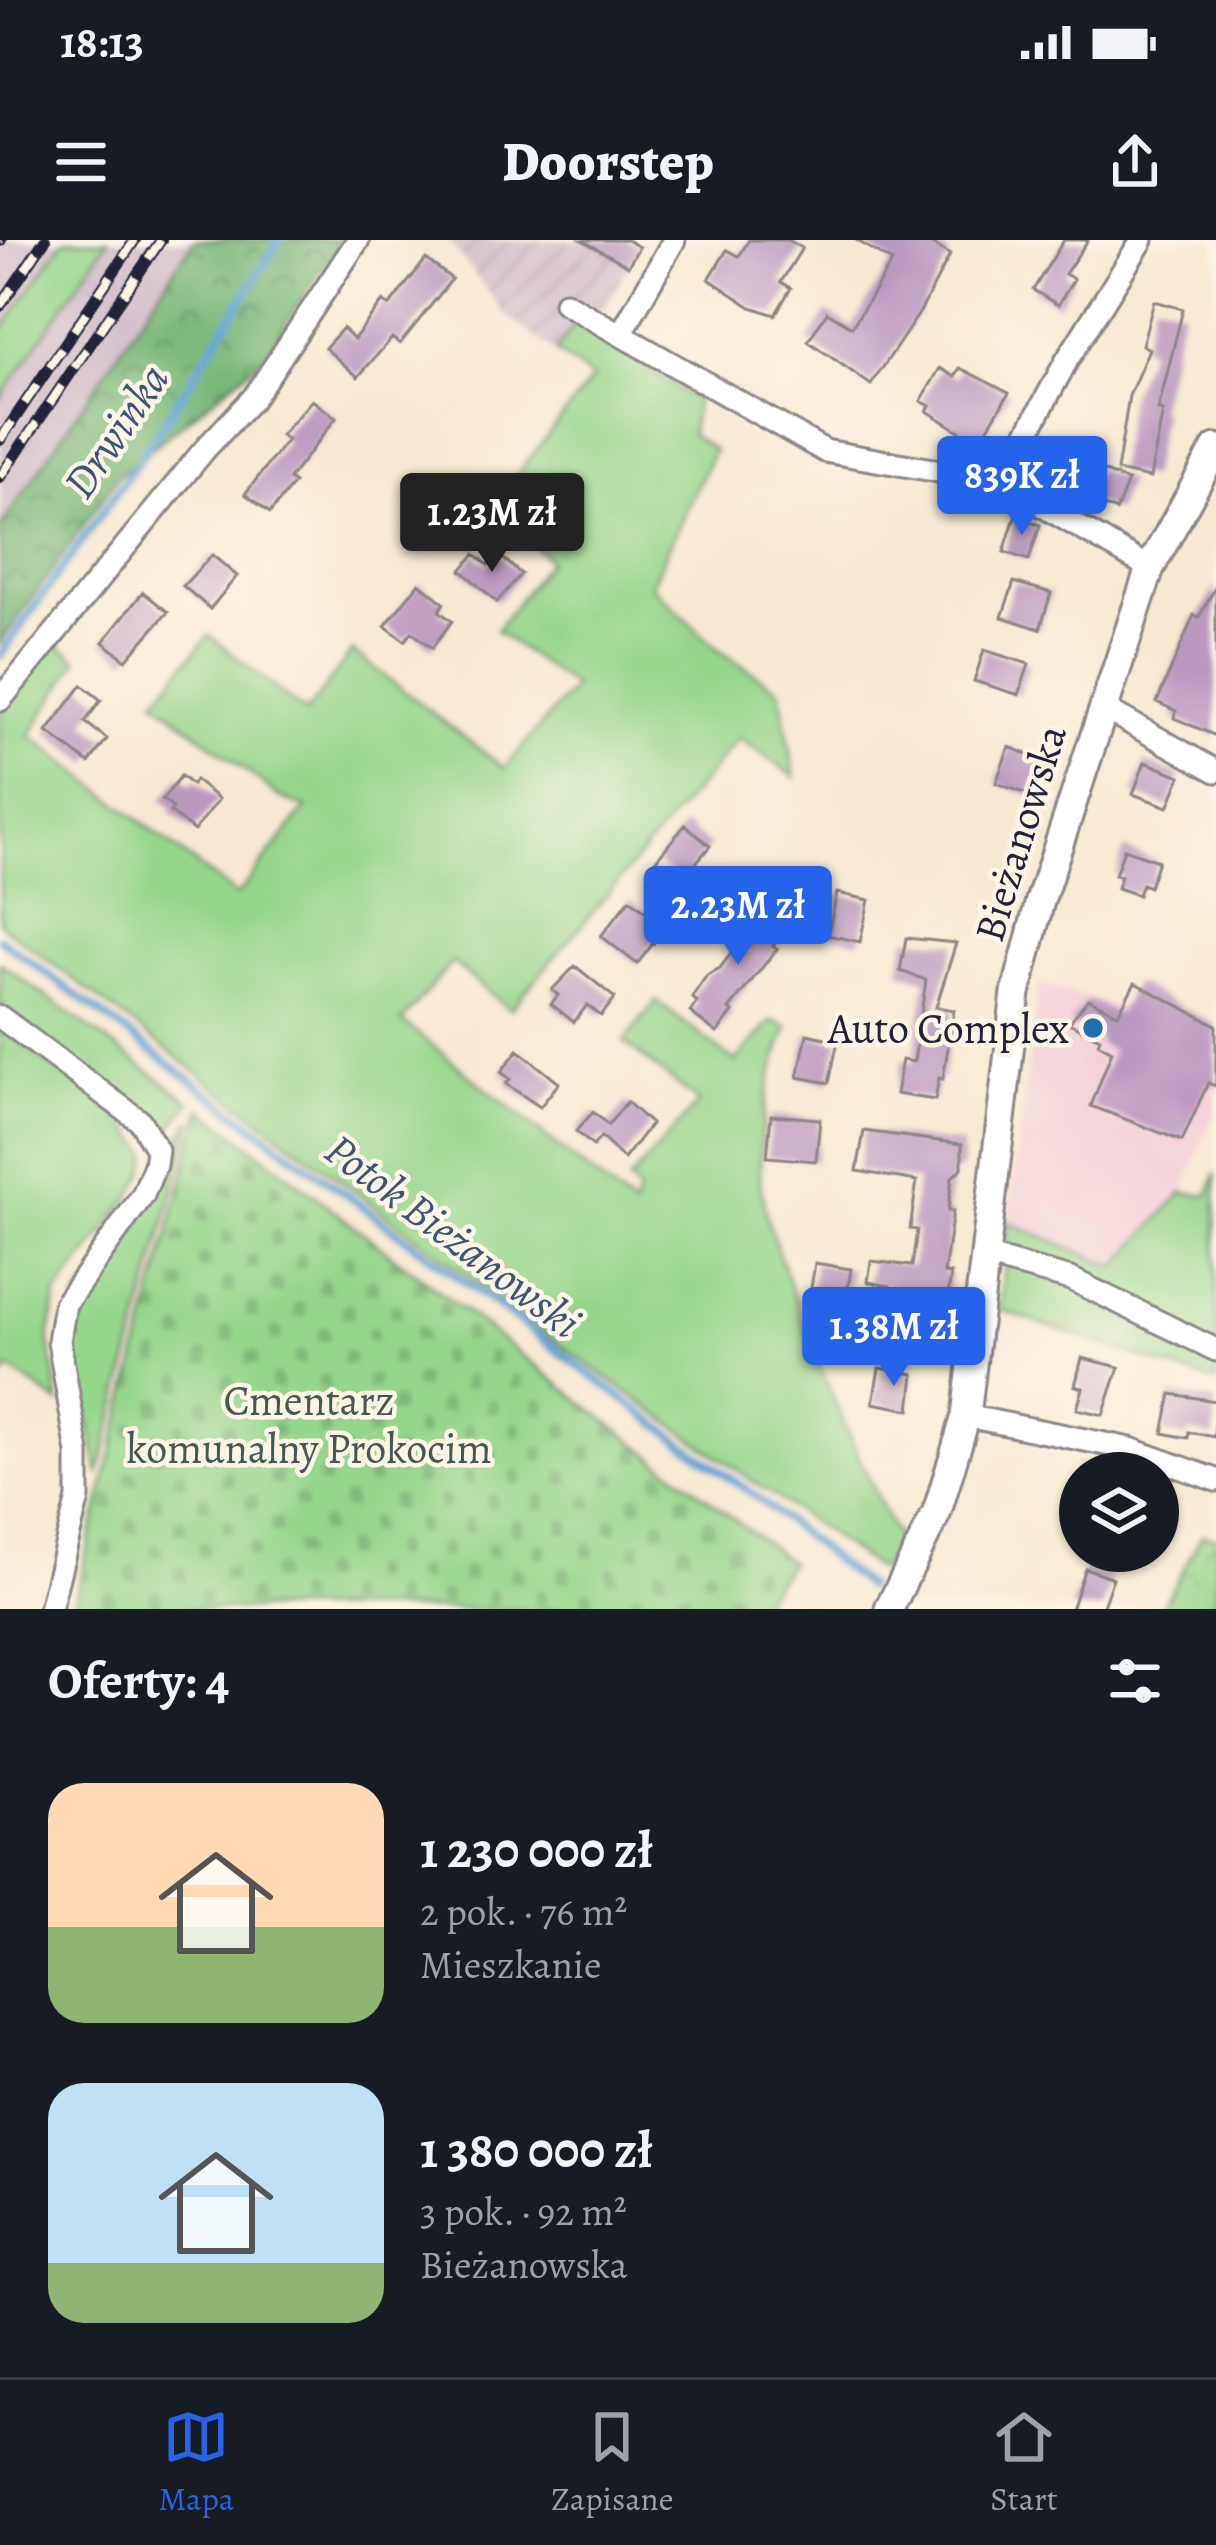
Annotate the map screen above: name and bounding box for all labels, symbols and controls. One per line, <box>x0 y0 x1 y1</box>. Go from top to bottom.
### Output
text: 18:13 <box>60 11 144 73</box>
text: Doorstep <box>502 125 714 199</box>
icon: menu <box>48 129 114 195</box>
icon: share <box>1102 129 1168 195</box>
water label: Drwinka <box>48 352 184 510</box>
pin: 839K zł <box>911 436 1133 538</box>
text: 839K zł <box>964 448 1080 501</box>
pin: 1.23M zł <box>368 473 616 575</box>
text: 1.23M zł <box>427 485 557 538</box>
street label: Bieżanowska <box>960 717 1080 948</box>
pin: 2.23M zł <box>614 866 862 968</box>
text: 2.23M zł <box>671 878 805 931</box>
place label: Auto Complex <box>827 1000 1069 1057</box>
marker: Auto Complex <box>1080 1015 1106 1041</box>
water label: Potok Bieżanowski <box>312 1119 594 1353</box>
pin: 1.38M zł <box>770 1287 1018 1389</box>
text: 1.38M zł <box>829 1299 959 1352</box>
park label: Cmentarz komunalny Prokocim <box>126 1372 492 1477</box>
map controls <box>1059 1452 1179 1572</box>
button: layers <box>1059 1452 1179 1572</box>
text: Oferty: 4 <box>48 1646 229 1716</box>
icon: filters <box>1102 1648 1168 1714</box>
text: 1 230 000 zł <box>420 1815 653 1885</box>
icon: home <box>144 1831 288 1975</box>
text: 2 pok. · 76 m² <box>420 1885 627 1938</box>
text: Mieszkanie <box>420 1938 601 1991</box>
text: 1 380 000 zł <box>420 2115 653 2185</box>
icon: home <box>144 2131 288 2275</box>
text: 3 pok. · 92 m² <box>420 2185 627 2238</box>
text: Bieżanowska <box>420 2238 628 2291</box>
tab: Mapa <box>158 2404 234 2521</box>
tab: Zapisane <box>551 2404 673 2521</box>
tab: Start <box>990 2404 1058 2521</box>

